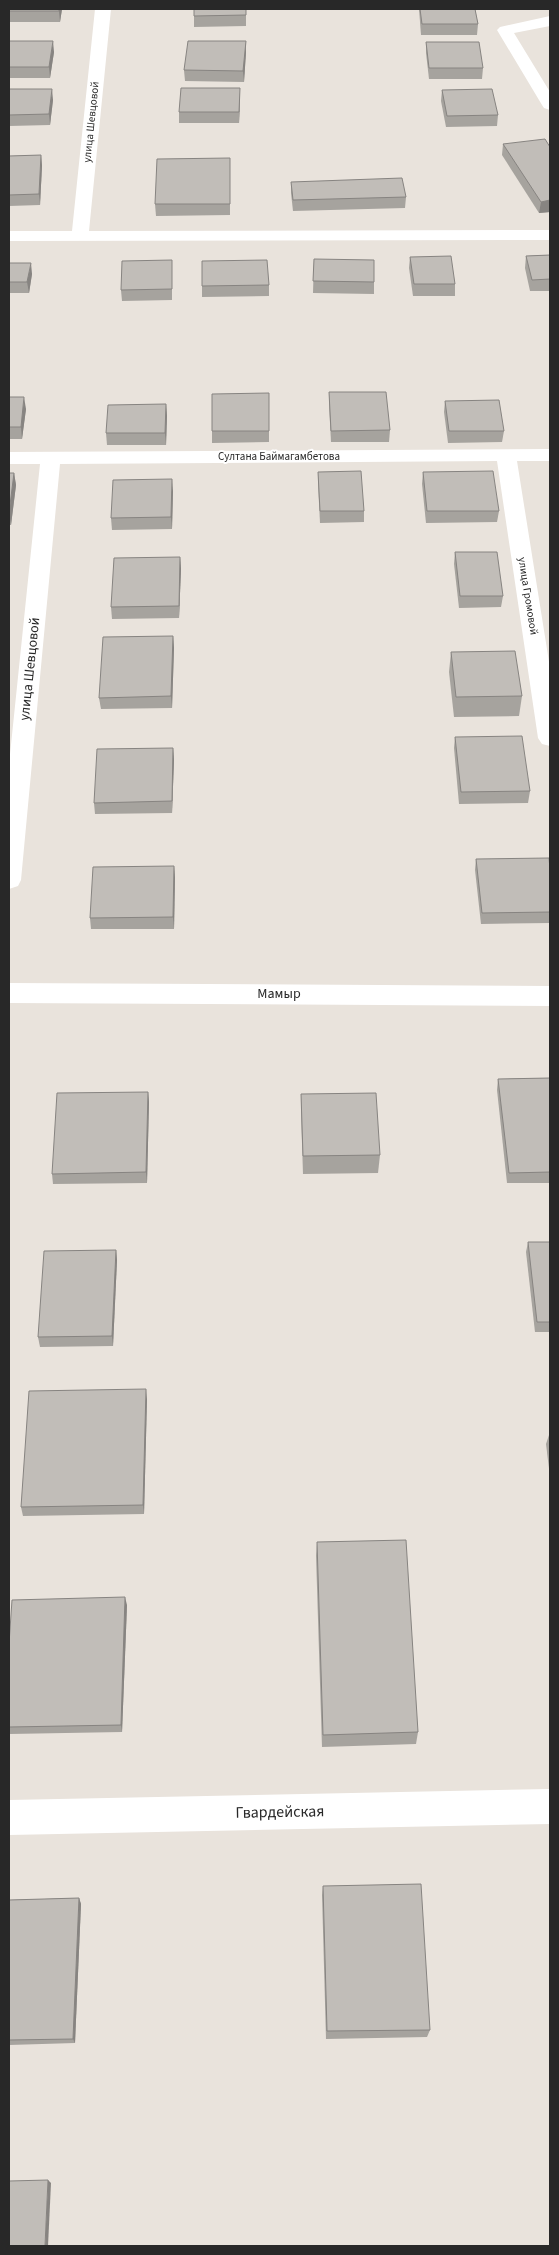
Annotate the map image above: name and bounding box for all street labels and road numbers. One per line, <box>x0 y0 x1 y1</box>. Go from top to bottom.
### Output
street label: улица Шевцовой <box>79 81 103 163</box>
street label: Султана Баймагамбетова <box>218 449 340 464</box>
street label: улица Громовой <box>514 556 542 636</box>
street label: улица Шевцовой <box>15 616 45 722</box>
street label: Мамыр <box>257 984 301 1004</box>
street label: Гвардейская <box>235 1800 325 1824</box>

